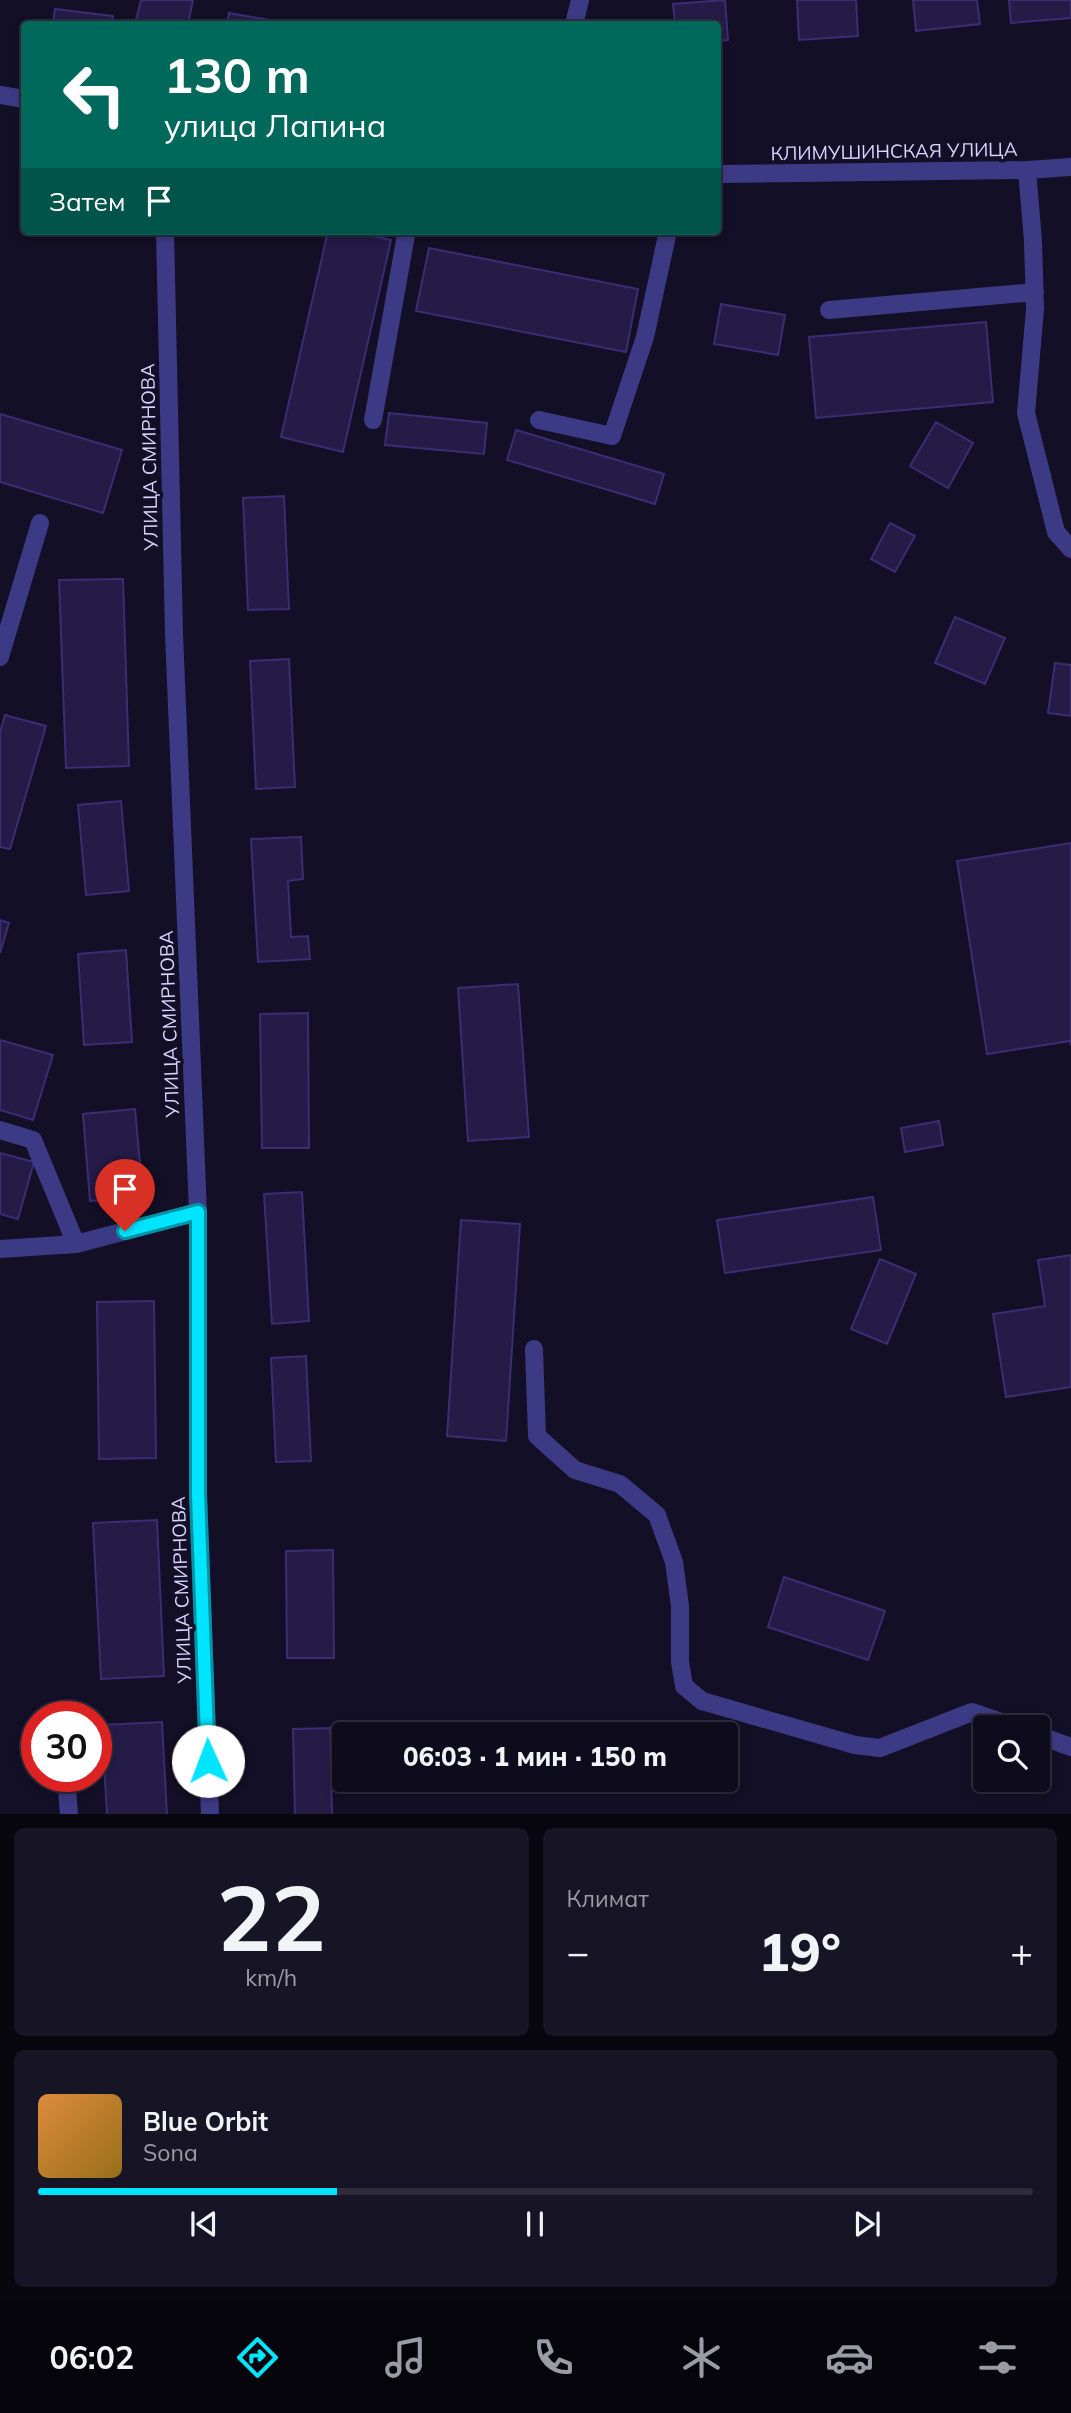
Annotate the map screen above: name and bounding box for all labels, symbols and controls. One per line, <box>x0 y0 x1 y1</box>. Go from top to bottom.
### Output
text: 130 m <box>164 44 310 105</box>
icon: left <box>49 49 140 140</box>
text: улица Лапина <box>164 105 386 145</box>
street label: КЛИМУШИНСКАЯ УЛИЦА <box>770 137 1018 165</box>
icon: arrive <box>140 182 178 220</box>
text: Затем <box>49 185 126 218</box>
street label: УЛИЦА СМИРНОВА <box>135 363 163 552</box>
street label: УЛИЦА СМИРНОВА <box>154 930 184 1119</box>
pin <box>95 1159 155 1231</box>
icon: arrive <box>106 1170 144 1208</box>
street label: УЛИЦА СМИРНОВА <box>166 1496 196 1685</box>
speed limit sign: 30 <box>21 1701 112 1792</box>
map controls <box>973 1715 1050 1792</box>
button: search <box>973 1715 1050 1792</box>
position arrow <box>171 1724 245 1798</box>
text: 06:03 · 1 мин · 150 m <box>403 1740 667 1773</box>
text: 22 <box>217 1860 326 1974</box>
text: Климат <box>567 1884 649 1913</box>
text: 19° <box>759 1919 841 1984</box>
text: − <box>567 1928 589 1976</box>
text: + <box>1010 1928 1033 1976</box>
text: km/h <box>245 1963 297 1992</box>
text: Blue Orbit <box>143 2105 268 2138</box>
text: Sona <box>143 2138 198 2167</box>
icon: previous <box>185 2205 223 2243</box>
icon: pause <box>516 2205 554 2243</box>
icon: next <box>848 2205 886 2243</box>
icon: directions <box>233 2333 282 2382</box>
icon: music <box>381 2333 430 2382</box>
icon: phone <box>529 2333 578 2382</box>
icon: climate <box>677 2333 726 2382</box>
icon: car <box>825 2333 874 2382</box>
icon: filters <box>973 2333 1022 2382</box>
text: 06:02 <box>49 2337 134 2377</box>

